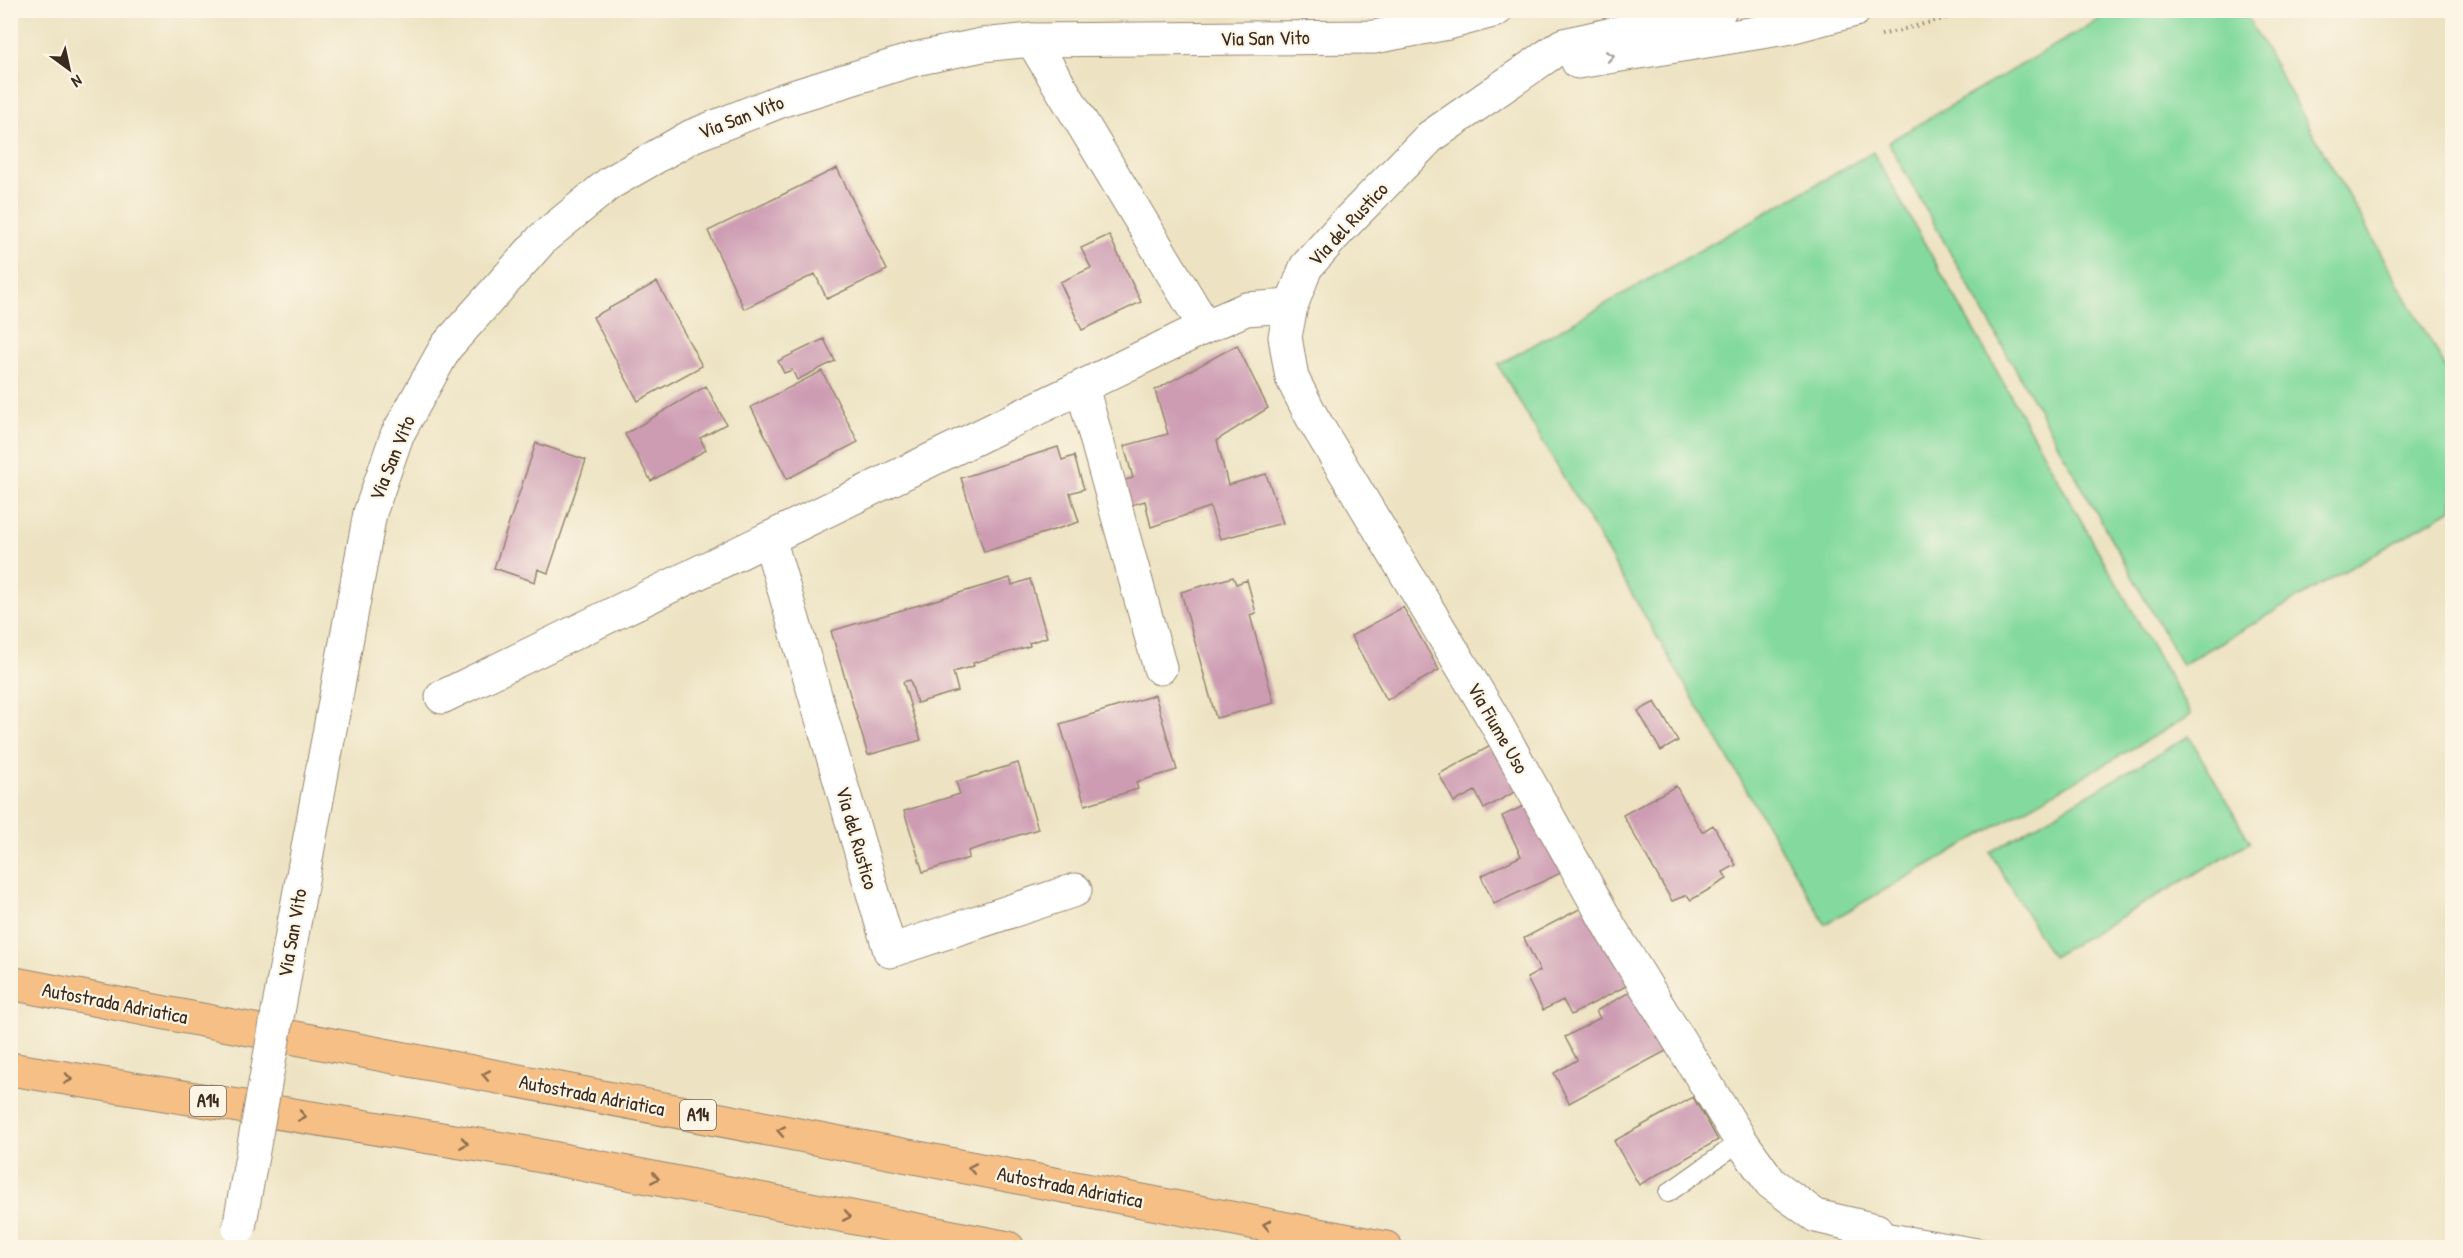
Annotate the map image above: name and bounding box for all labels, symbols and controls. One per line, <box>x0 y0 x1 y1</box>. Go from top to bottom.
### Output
street label: Via San Vito <box>1220 23 1310 52</box>
north arrow <box>39 39 99 99</box>
one-way arrow <box>1605 50 1615 63</box>
text: N <box>67 70 87 93</box>
street label: Via San Vito <box>694 88 787 145</box>
street label: Via del Rustico <box>1302 176 1394 272</box>
street label: Via San Vito <box>362 411 421 504</box>
street label: Via Fiume Uso <box>1461 677 1535 778</box>
street label: Via del Rustico <box>830 783 885 892</box>
street label: Via San Vito <box>270 887 313 979</box>
street label: Autostrada Adriatica <box>40 975 190 1030</box>
street label: Autostrada Adriatica <box>517 1067 667 1122</box>
one-way arrow <box>482 1069 492 1082</box>
one-way arrow <box>64 1072 73 1084</box>
road number: A14 <box>190 1086 226 1116</box>
road number: A14 <box>680 1100 716 1130</box>
one-way arrow <box>298 1110 307 1122</box>
one-way arrow <box>776 1125 786 1138</box>
one-way arrow <box>459 1136 468 1148</box>
street label: Autostrada Adriatica <box>995 1159 1145 1214</box>
one-way arrow <box>968 1162 978 1175</box>
one-way arrow <box>650 1171 660 1184</box>
one-way arrow <box>841 1209 851 1222</box>
one-way arrow <box>1262 1219 1272 1232</box>

